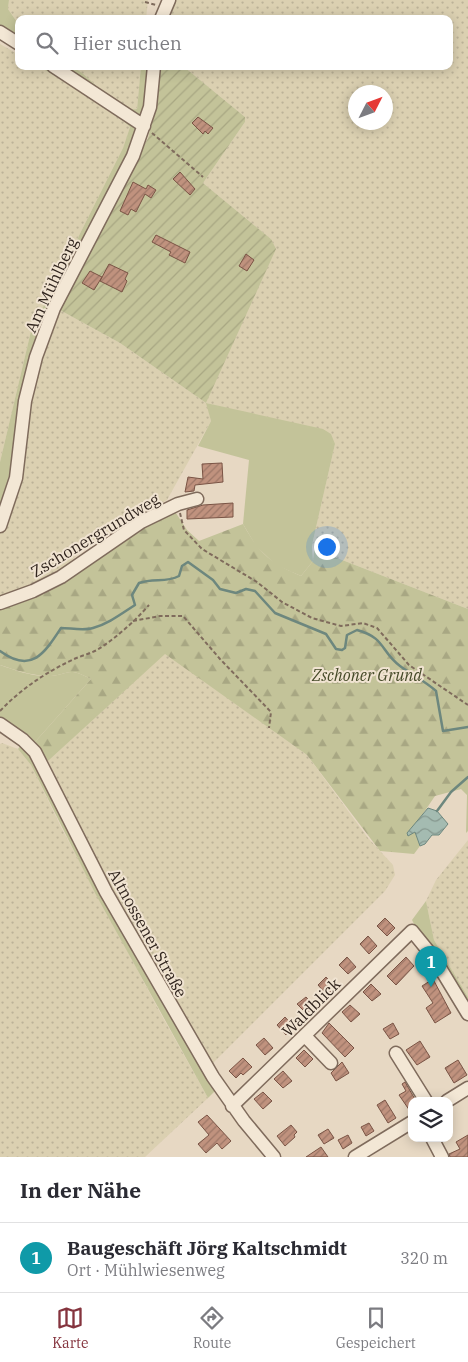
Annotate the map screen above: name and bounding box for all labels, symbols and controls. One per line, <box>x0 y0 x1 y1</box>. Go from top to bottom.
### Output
search box <box>15 15 453 70</box>
icon: search <box>33 29 61 57</box>
text: Hier suchen <box>73 31 182 55</box>
north arrow <box>348 85 393 130</box>
street label: Am Mühlberg <box>20 234 82 336</box>
street label: Zschonergrundweg <box>27 488 163 581</box>
your location <box>314 534 340 560</box>
park label: Zschoner Grund <box>311 665 422 685</box>
street label: Altnossener Straße <box>104 865 192 1001</box>
pin: 1 <box>415 946 447 987</box>
street label: Waldblick <box>277 973 345 1041</box>
map controls <box>408 1097 453 1142</box>
button: layers <box>408 1097 453 1142</box>
text: In der Nähe <box>20 1176 141 1204</box>
text: Baugeschäft Jörg Kaltschmidt <box>67 1236 347 1260</box>
text: 1 <box>31 1248 41 1268</box>
text: 320 m <box>400 1248 448 1268</box>
text: Ort · Mühlwiesenweg <box>67 1260 225 1280</box>
tab: Karte <box>52 1304 88 1352</box>
tab: Route <box>193 1304 231 1352</box>
tab: Gespeichert <box>336 1304 416 1352</box>

